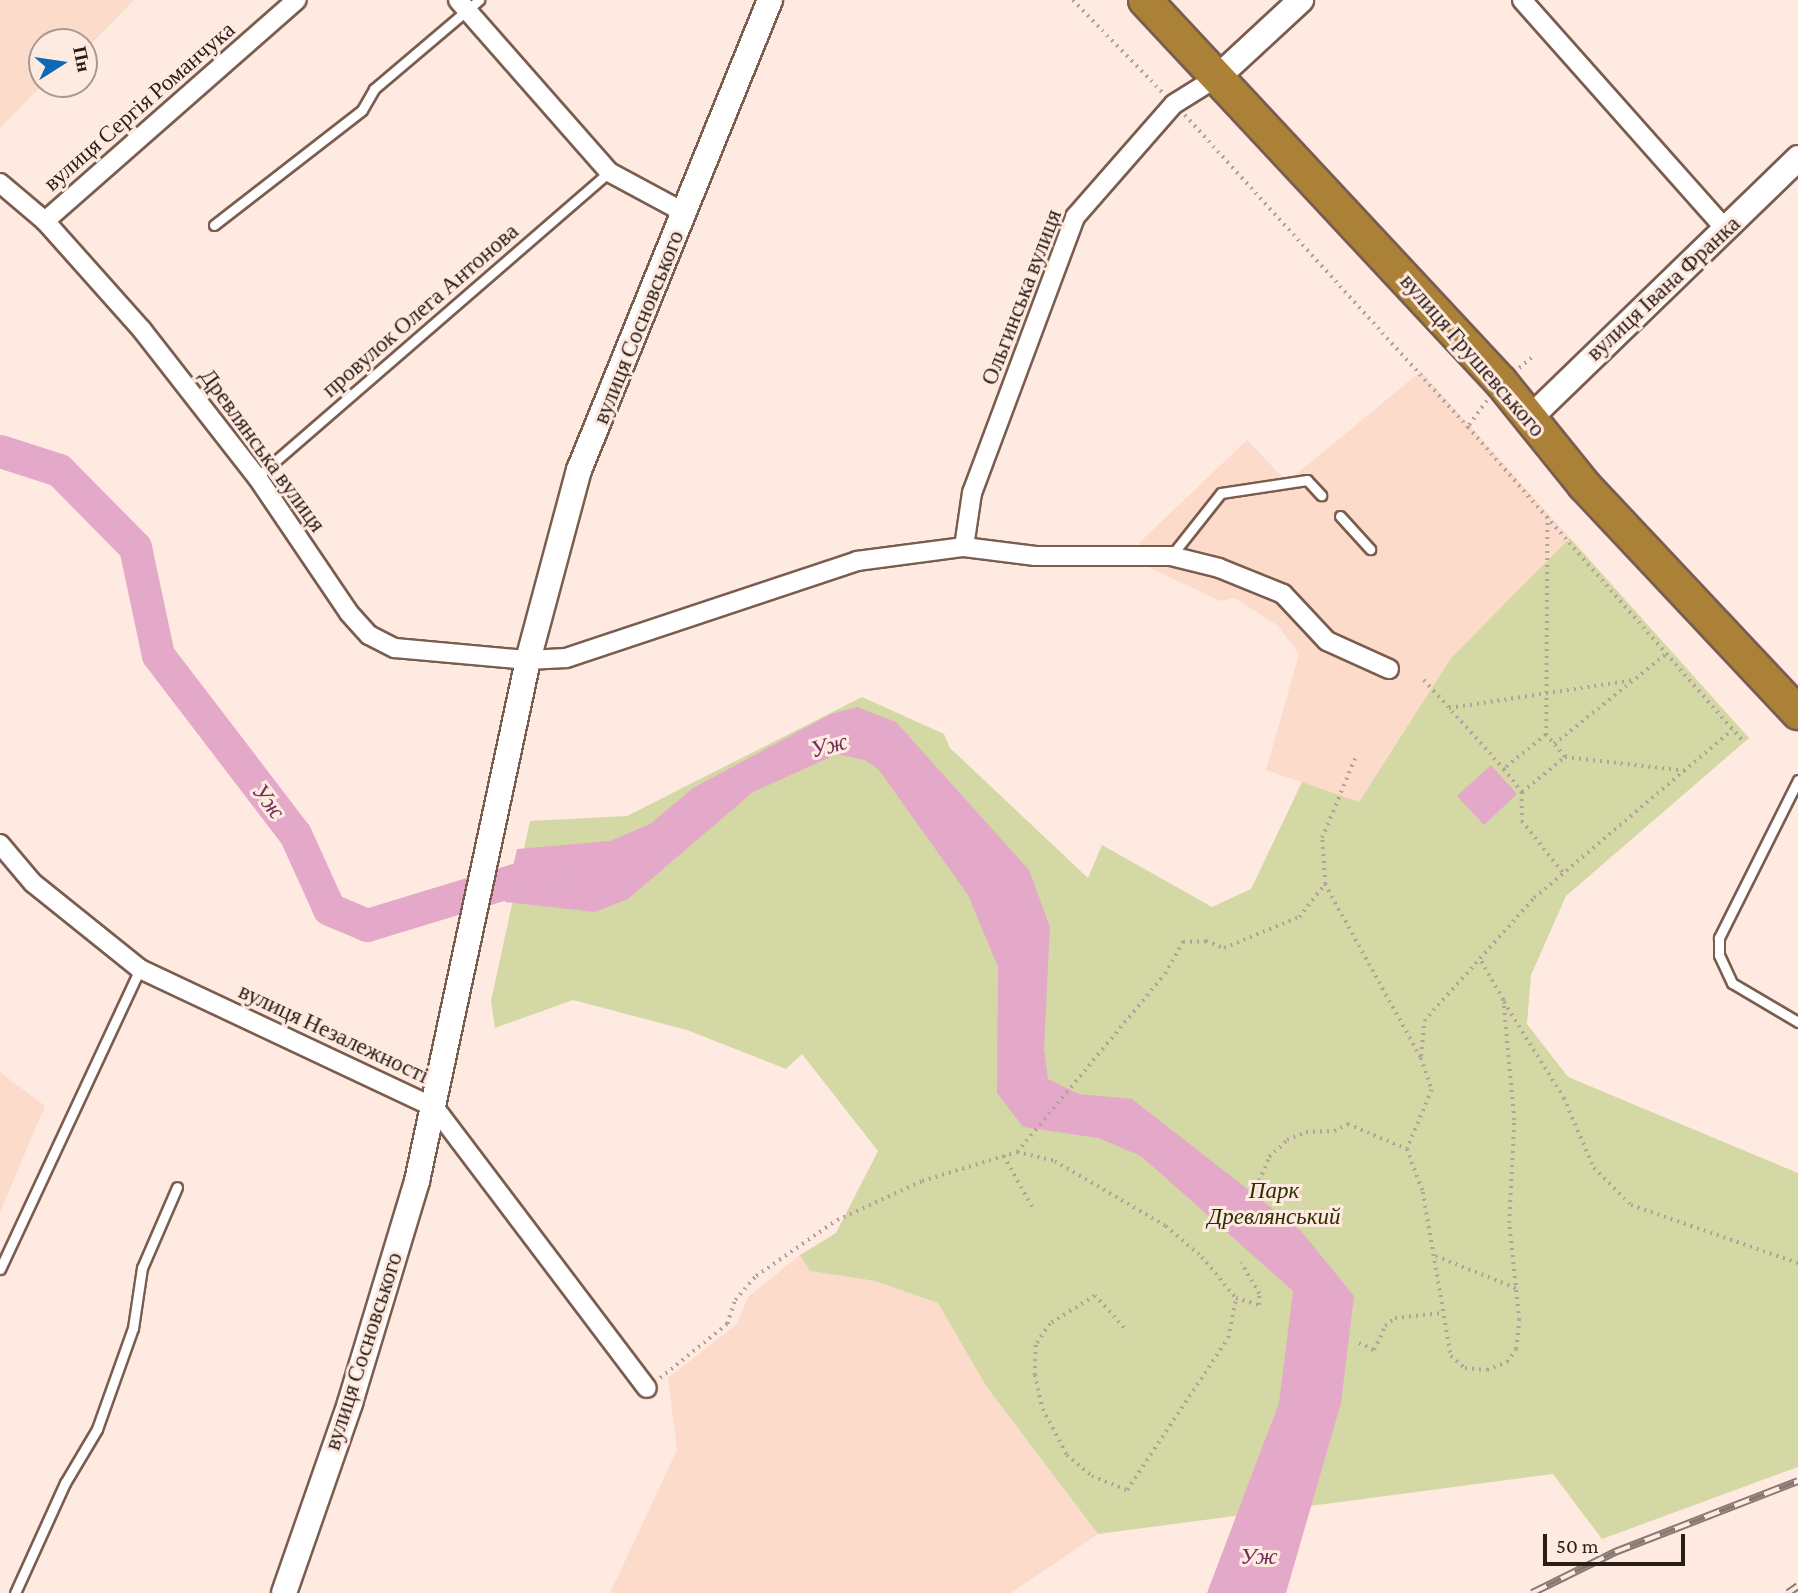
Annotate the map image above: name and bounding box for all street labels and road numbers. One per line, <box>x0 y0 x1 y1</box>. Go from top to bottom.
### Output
street label: вулиця Сергія Романчука <box>38 16 240 196</box>
street label: Ольгинська вулиця <box>975 205 1067 389</box>
street label: вулиця Івана Франка <box>1580 210 1746 366</box>
street label: провулок Олега Антонова <box>316 217 524 403</box>
street label: вулиця Сосновського <box>587 226 689 428</box>
street label: вулиця Грушевського <box>1395 268 1551 442</box>
street label: Древлянська вулиця <box>194 363 332 537</box>
street label: вулиця Незалежності <box>234 977 434 1089</box>
street label: вулиця Сосновського <box>318 1249 408 1453</box>

